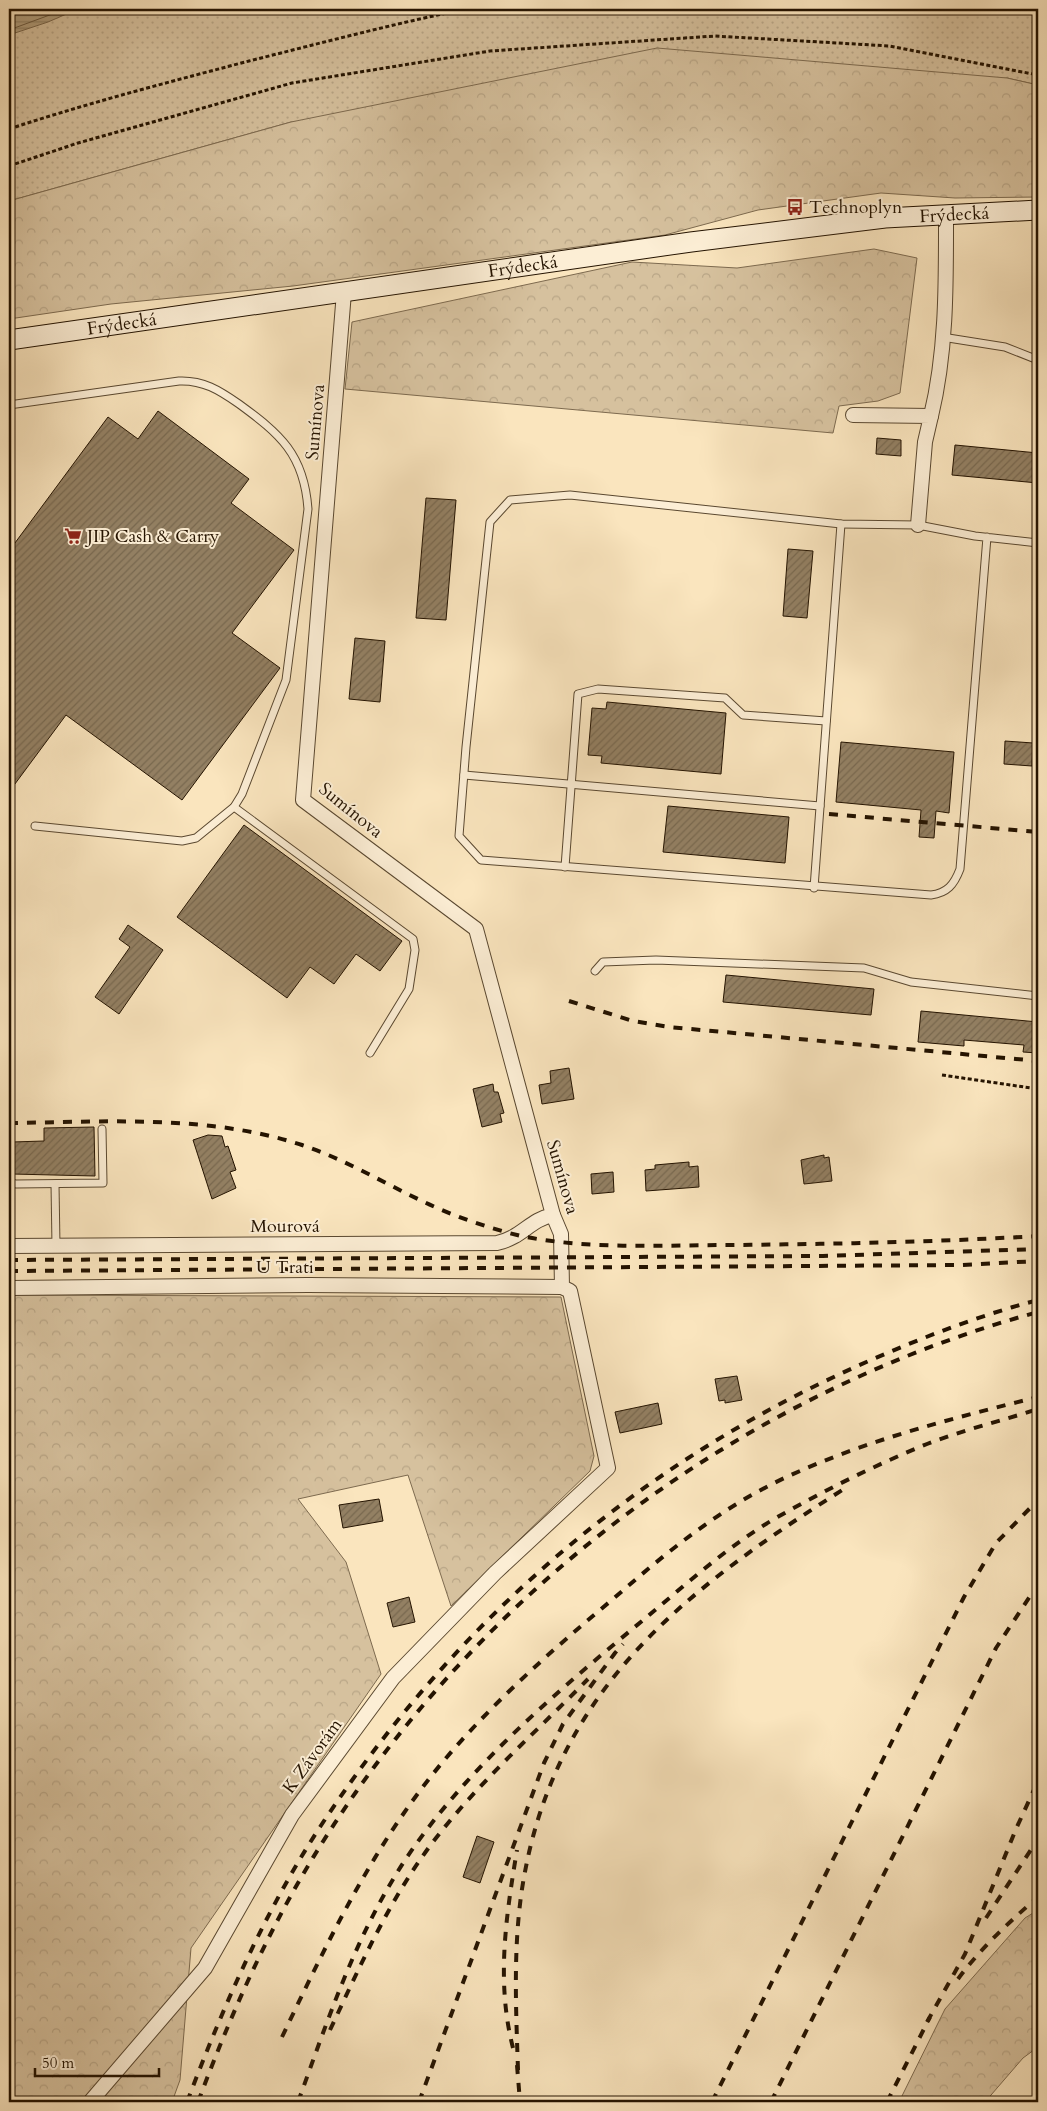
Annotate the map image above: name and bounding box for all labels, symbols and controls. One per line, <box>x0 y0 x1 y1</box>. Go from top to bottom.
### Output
place label: Technoplyn <box>809 195 903 220</box>
bus stop icon: Technoplyn <box>785 197 805 217</box>
street label: Frýdecká <box>919 201 990 229</box>
street label: Frýdecká <box>486 249 559 284</box>
street label: Frýdecká <box>86 307 159 342</box>
street label: Sumínova <box>300 383 331 461</box>
place label: JIP Cash & Carry <box>84 524 220 549</box>
supermarket icon: JIP Cash & Carry <box>63 526 83 546</box>
street label: Sumínova <box>313 777 388 844</box>
street label: Sumínova <box>540 1137 585 1217</box>
street label: Mourová <box>250 1214 320 1239</box>
street label: U Trati <box>256 1255 314 1280</box>
street label: K Závorám <box>277 1713 349 1799</box>
scale bar <box>35 2046 159 2078</box>
text: 50 m <box>42 2053 74 2073</box>

